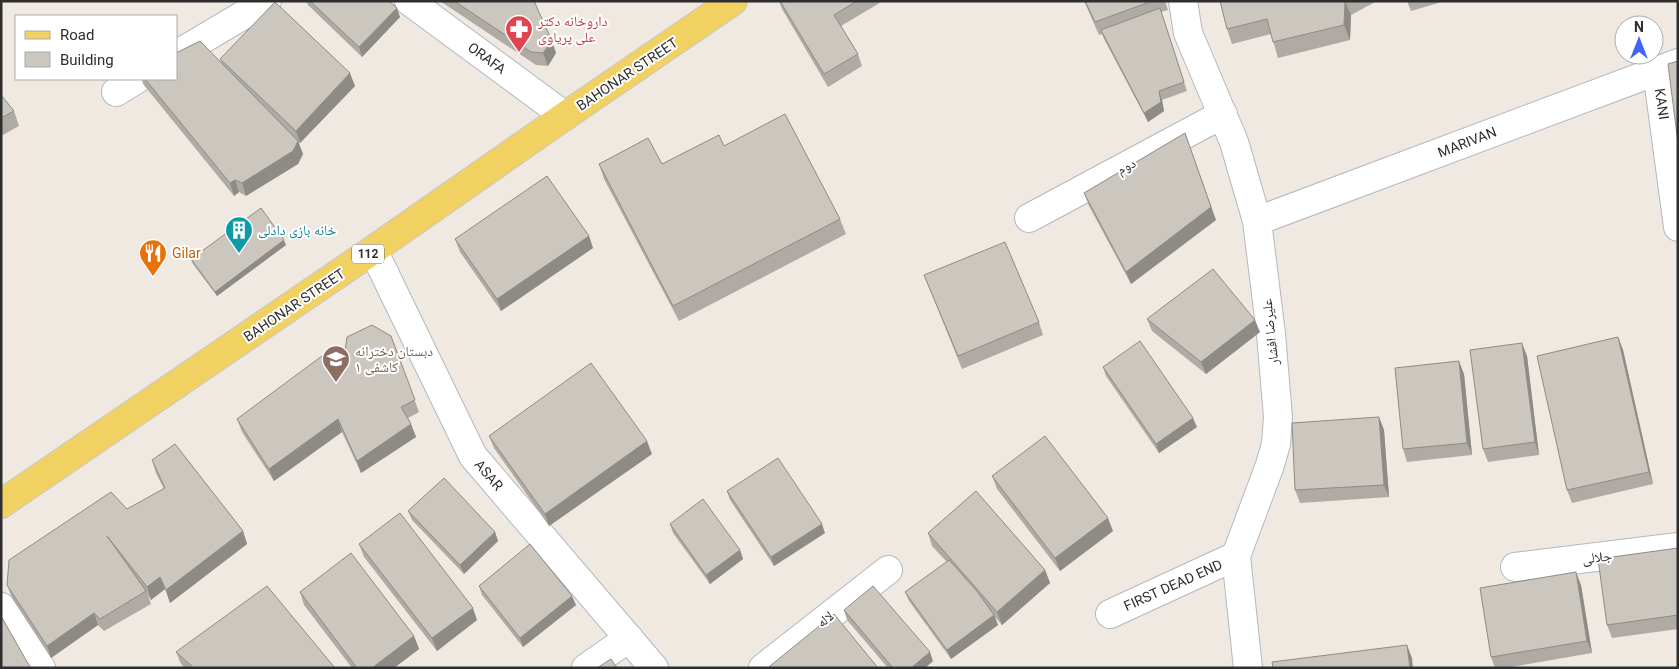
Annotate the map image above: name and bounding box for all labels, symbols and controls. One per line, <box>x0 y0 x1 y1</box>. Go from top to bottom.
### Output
place label: داروخانه دکتر علی پریاوی <box>537 13 608 46</box>
pharmacy icon: داروخانه دکتر علی پریاوی <box>504 14 534 53</box>
legend <box>15 15 178 80</box>
north arrow <box>1614 15 1664 65</box>
text: N <box>1634 19 1644 35</box>
text: Road <box>60 26 94 44</box>
street label: BAHONAR STREET <box>573 34 681 114</box>
street label: ORAFA <box>465 39 509 77</box>
text: Building <box>60 51 114 69</box>
street label: KANI <box>1652 87 1672 121</box>
street label: MARIVAN <box>1435 124 1499 160</box>
street label: دوم <box>1114 154 1139 179</box>
building icon: خانه بازی دادلی <box>224 215 254 254</box>
place label: خانه بازی دادلی <box>258 222 337 239</box>
restaurant icon: Gilar <box>138 238 168 277</box>
road number: 112 <box>352 244 384 264</box>
place label: Gilar <box>172 245 201 261</box>
street label: BAHONAR STREET <box>240 265 348 345</box>
street label: علیرضا افشار <box>1259 298 1283 367</box>
place label: دبستان دخترانه کاشفی ۱ <box>355 343 433 376</box>
school or university icon: دبستان دخترانه کاشفی ۱ <box>321 344 351 383</box>
street label: ASAR <box>472 456 507 494</box>
street label: جلالی <box>1581 547 1613 568</box>
street label: FIRST DEAD END <box>1121 556 1225 614</box>
street label: لاله <box>814 608 836 630</box>

